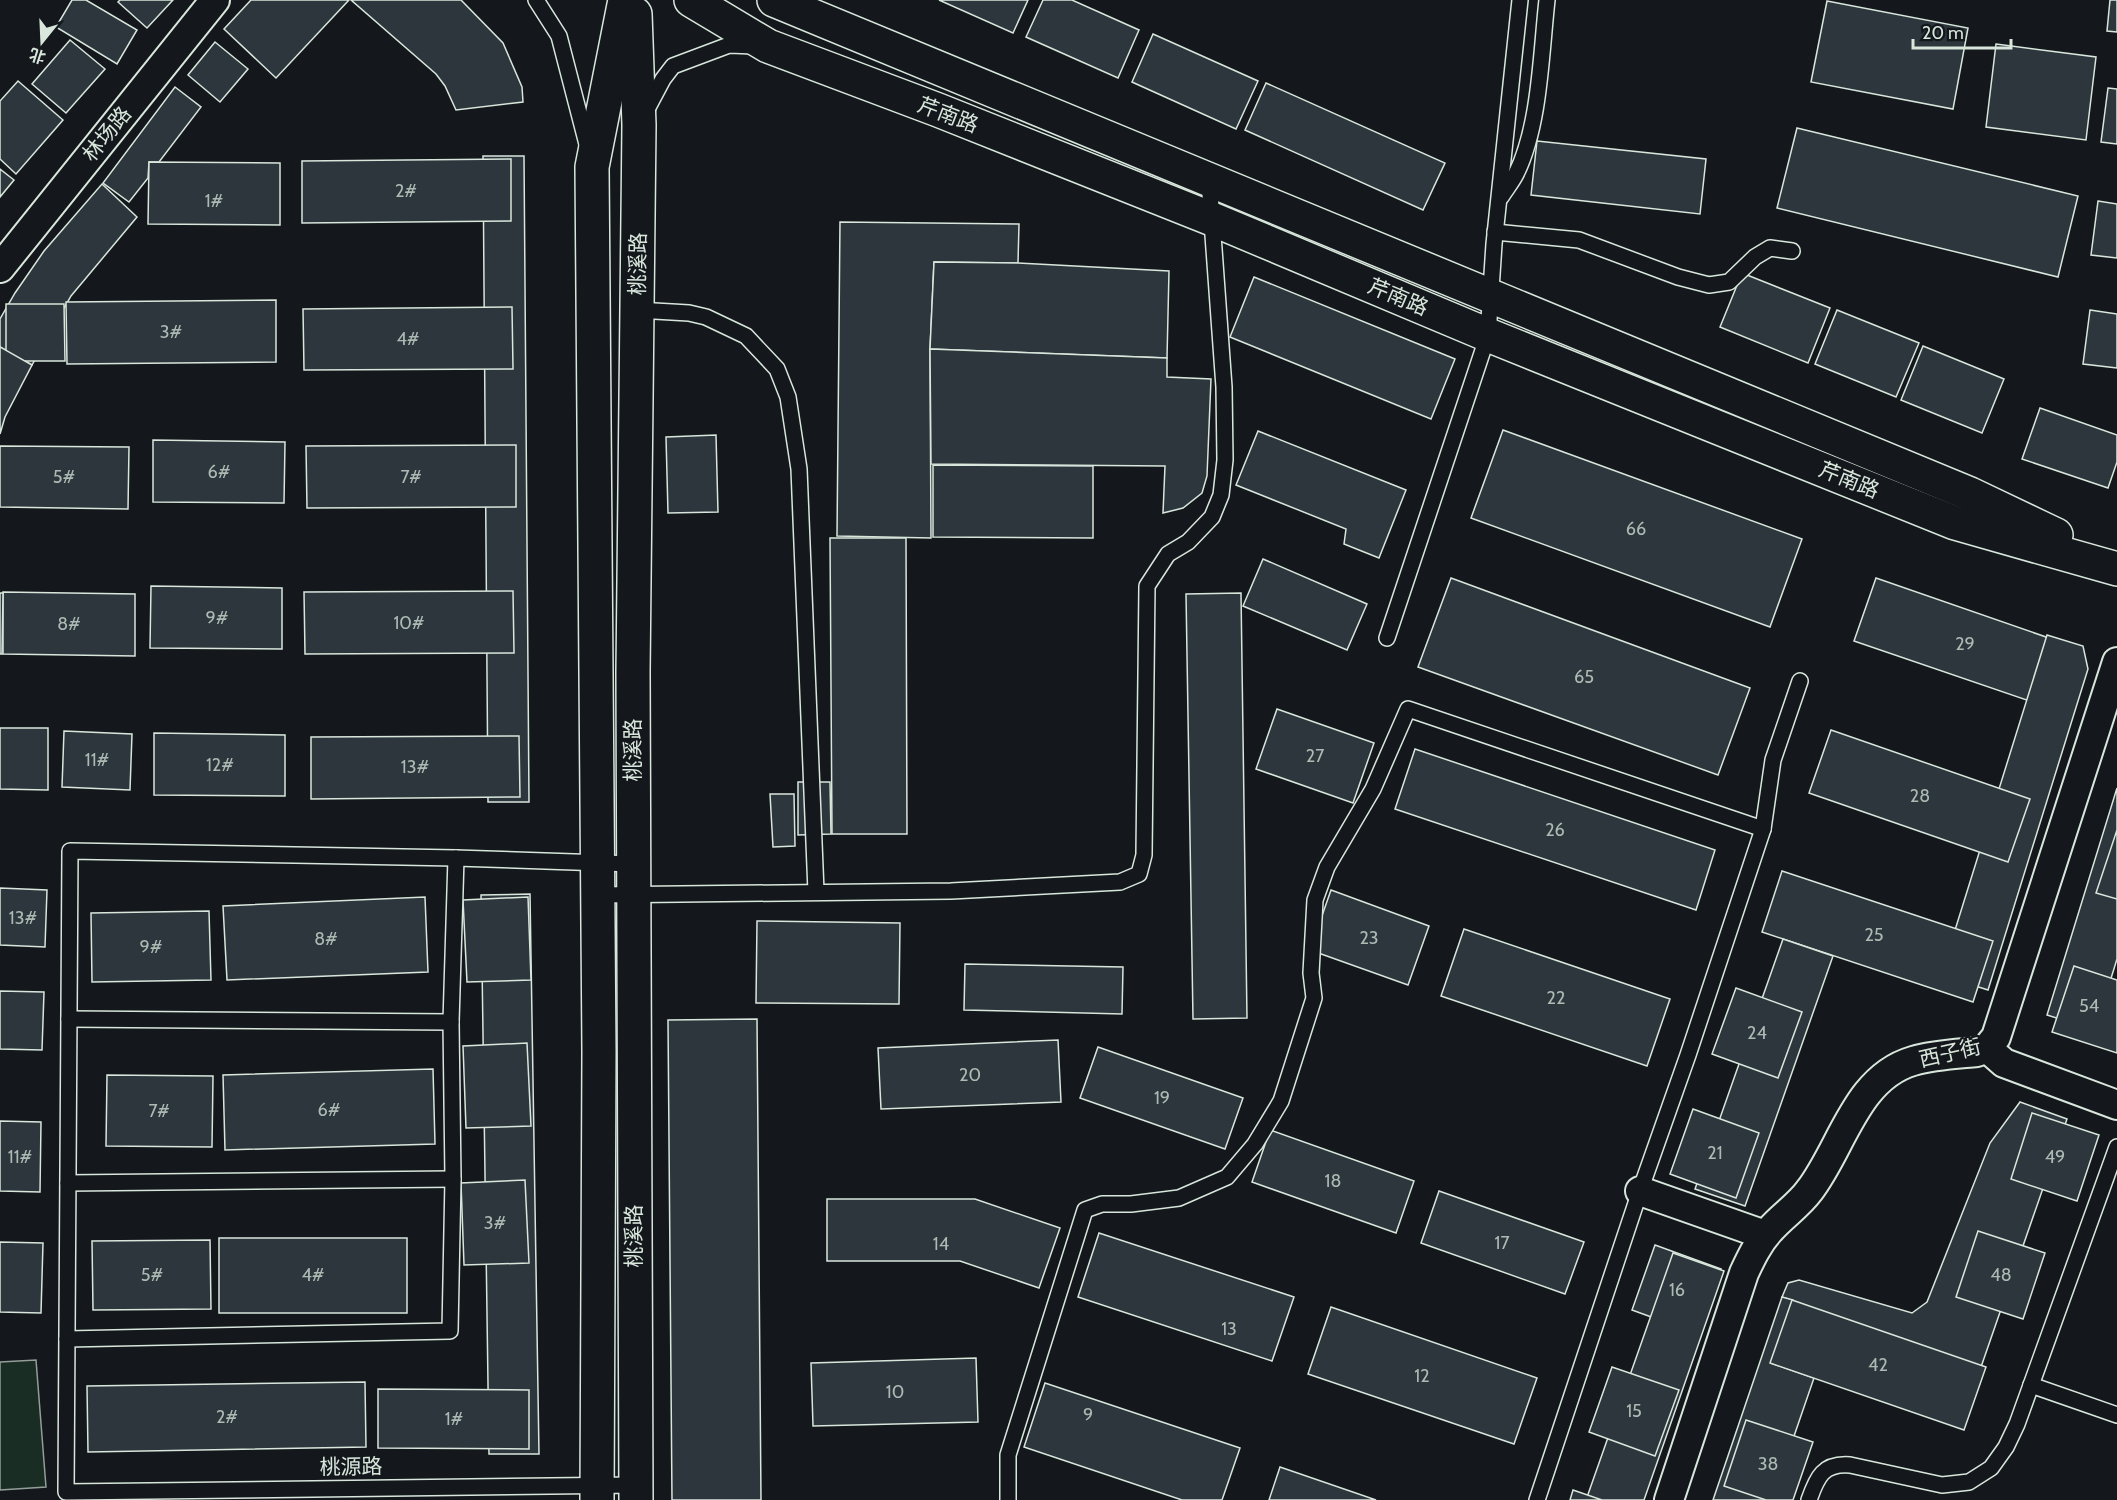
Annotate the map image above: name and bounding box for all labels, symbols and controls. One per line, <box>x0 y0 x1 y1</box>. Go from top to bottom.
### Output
north arrow <box>12 12 72 72</box>
scale bar <box>1913 12 2010 50</box>
text: 20 m <box>1922 22 1964 44</box>
text: 北 <box>27 44 48 67</box>
street label: 芹南路 <box>914 92 982 137</box>
street label: 林场路 <box>77 101 136 166</box>
house number: 2# <box>395 180 417 202</box>
house number: 1# <box>205 190 224 212</box>
street label: 桃溪路 <box>624 232 651 296</box>
street label: 芹南路 <box>1364 273 1432 320</box>
house number: 3# <box>160 321 183 343</box>
house number: 4# <box>396 328 420 350</box>
street label: 芹南路 <box>1815 456 1883 503</box>
house number: 6# <box>208 461 231 483</box>
house number: 5# <box>53 466 76 488</box>
house number: 7# <box>400 466 422 488</box>
house number: 66 <box>1626 518 1646 540</box>
house number: 9# <box>206 607 229 629</box>
house number: 10# <box>393 612 425 634</box>
house number: 8# <box>57 613 81 635</box>
house number: 29 <box>1955 633 1975 655</box>
house number: 65 <box>1574 666 1594 688</box>
street label: 桃溪路 <box>620 719 645 782</box>
house number: 27 <box>1306 745 1324 767</box>
house number: 11# <box>85 749 110 771</box>
house number: 12# <box>206 754 234 776</box>
house number: 13# <box>401 756 429 778</box>
house number: 28 <box>1910 785 1930 807</box>
house number: 26 <box>1545 819 1565 841</box>
house number: 13# <box>9 907 37 929</box>
house number: 25 <box>1864 924 1884 946</box>
house number: 23 <box>1359 927 1379 949</box>
house number: 8# <box>314 928 338 950</box>
house number: 9# <box>140 936 163 958</box>
house number: 22 <box>1547 987 1565 1009</box>
house number: 54 <box>2079 995 2099 1017</box>
house number: 24 <box>1747 1022 1767 1044</box>
street label: 西子街 <box>1916 1033 1983 1072</box>
house number: 20 <box>959 1064 981 1086</box>
house number: 19 <box>1154 1087 1170 1109</box>
house number: 6# <box>318 1099 341 1121</box>
house number: 7# <box>148 1100 170 1122</box>
house number: 21 <box>1707 1142 1723 1164</box>
house number: 11# <box>8 1146 33 1168</box>
house number: 49 <box>2045 1146 2065 1168</box>
house number: 18 <box>1325 1170 1341 1192</box>
street label: 桃溪路 <box>621 1205 646 1268</box>
house number: 3# <box>484 1212 507 1234</box>
house number: 17 <box>1495 1232 1509 1254</box>
house number: 14 <box>933 1233 949 1255</box>
house number: 5# <box>141 1264 164 1286</box>
house number: 4# <box>301 1264 325 1286</box>
house number: 48 <box>1990 1264 2012 1286</box>
house number: 16 <box>1669 1279 1685 1301</box>
house number: 13 <box>1221 1318 1237 1340</box>
house number: 42 <box>1868 1354 1888 1376</box>
house number: 12 <box>1414 1365 1430 1387</box>
house number: 10 <box>886 1381 904 1403</box>
house number: 15 <box>1626 1400 1642 1422</box>
house number: 9 <box>1083 1404 1093 1426</box>
house number: 2# <box>216 1406 238 1428</box>
house number: 1# <box>445 1408 464 1430</box>
street label: 桃源路 <box>319 1453 383 1480</box>
house number: 38 <box>1758 1453 1778 1475</box>

